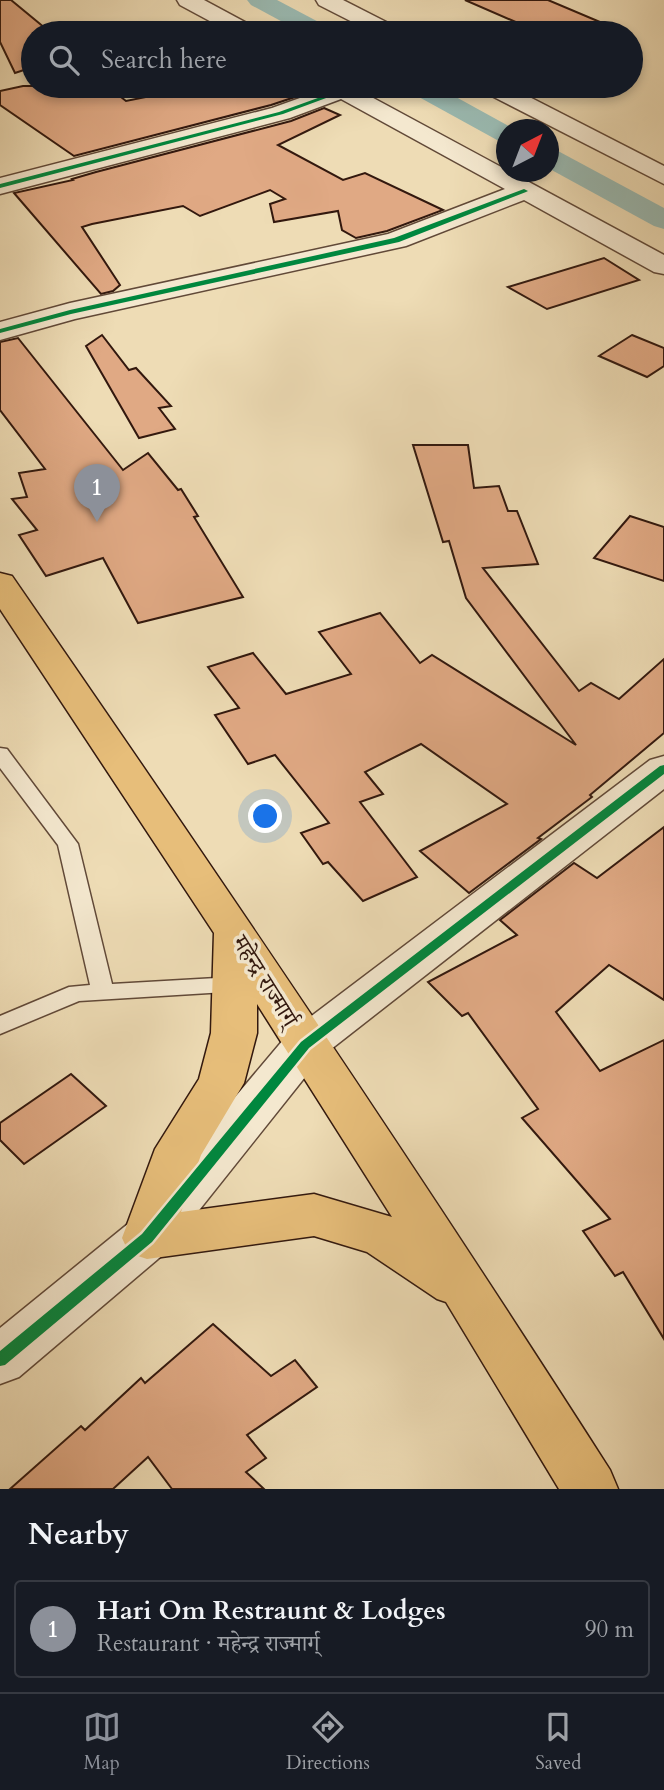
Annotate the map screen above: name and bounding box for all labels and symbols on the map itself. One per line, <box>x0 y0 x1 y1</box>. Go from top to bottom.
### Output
north arrow <box>496 119 559 182</box>
pin: 1 <box>74 464 120 522</box>
your location <box>248 799 282 833</box>
street label: महेन्द्र राज्मार्ग् <box>224 929 307 1035</box>

